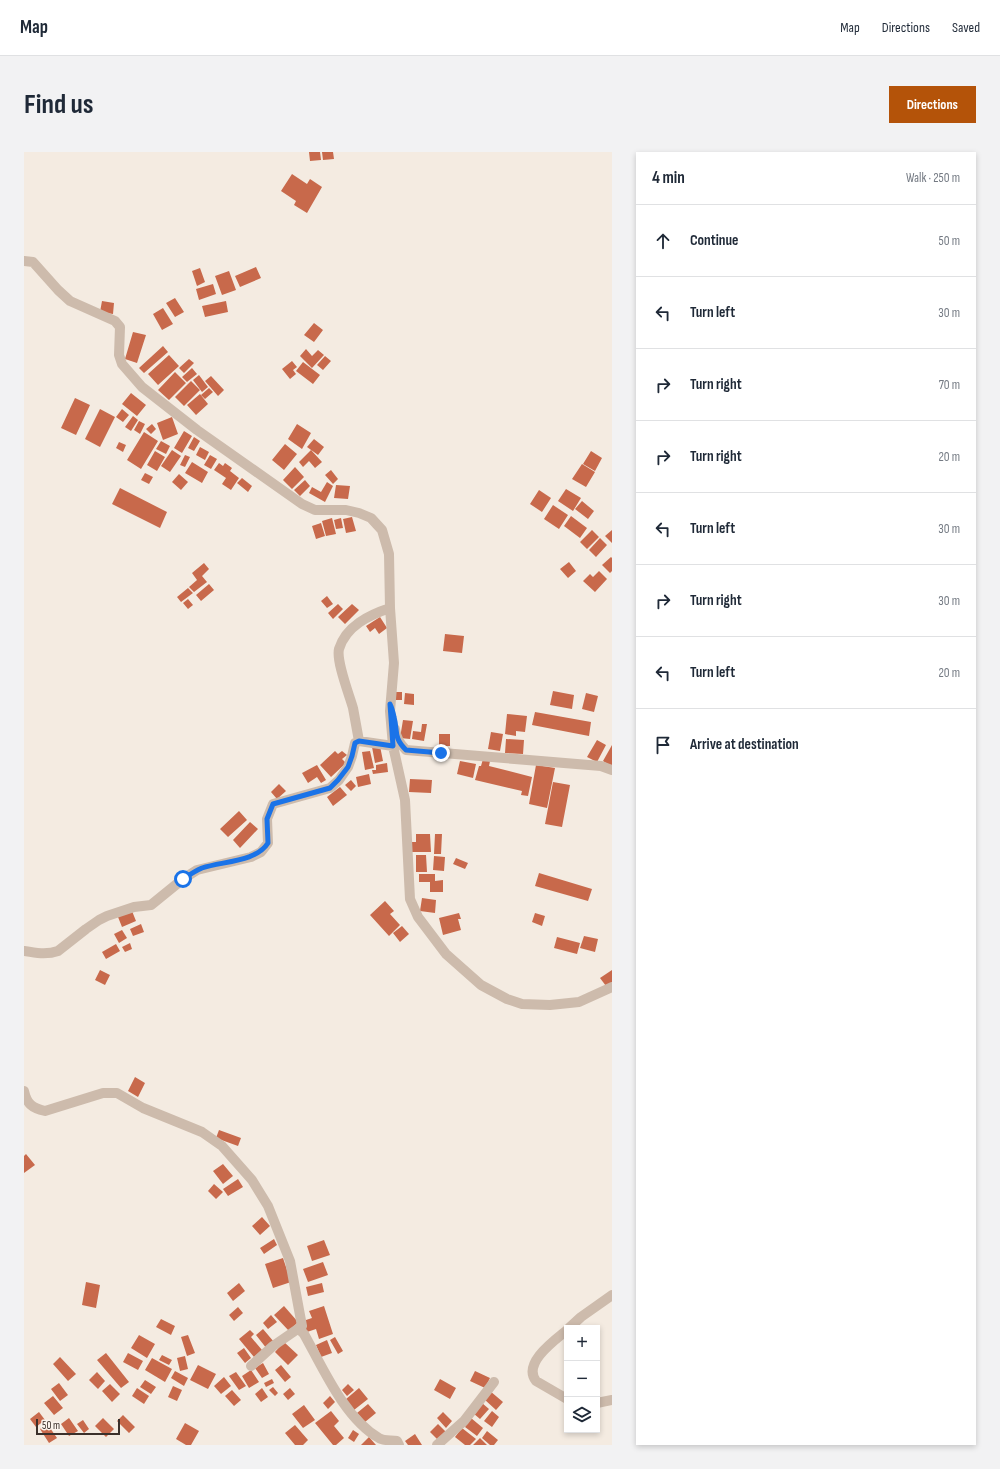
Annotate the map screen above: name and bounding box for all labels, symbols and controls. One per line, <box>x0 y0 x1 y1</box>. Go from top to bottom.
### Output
text: Map <box>20 16 48 39</box>
text: Map <box>840 19 860 36</box>
text: Directions <box>882 19 930 36</box>
text: Saved <box>952 19 980 36</box>
button: Directions <box>889 86 976 123</box>
text: Find us <box>24 88 93 121</box>
text: 4 min <box>652 168 685 188</box>
text: Walk · 250 m <box>906 170 960 186</box>
icon: ahead <box>652 230 674 252</box>
text: Continue <box>690 231 739 250</box>
text: 50 m <box>939 233 960 249</box>
icon: left <box>652 302 674 324</box>
text: Turn left <box>690 303 735 322</box>
text: 30 m <box>938 305 960 321</box>
icon: right <box>652 374 674 396</box>
text: Turn right <box>690 375 742 394</box>
text: 70 m <box>939 377 960 393</box>
icon: right <box>652 446 674 468</box>
text: Turn right <box>690 447 742 466</box>
text: 20 m <box>938 449 960 465</box>
icon: left <box>652 518 674 540</box>
text: Turn left <box>690 519 735 538</box>
text: 30 m <box>938 521 960 537</box>
icon: right <box>652 590 674 612</box>
text: Turn right <box>690 591 742 610</box>
text: 30 m <box>938 593 960 609</box>
icon: left <box>652 662 674 684</box>
text: Turn left <box>690 663 735 682</box>
text: 20 m <box>938 665 960 681</box>
icon: arrive <box>652 734 674 756</box>
text: Arrive at destination <box>690 735 799 754</box>
route end <box>432 744 450 762</box>
route start <box>174 870 192 888</box>
map controls <box>564 1325 600 1433</box>
button: + <box>564 1325 600 1361</box>
button: − <box>564 1361 600 1397</box>
button: layers <box>564 1397 600 1433</box>
scale bar <box>36 1417 120 1436</box>
text: 50 m <box>42 1419 60 1432</box>

